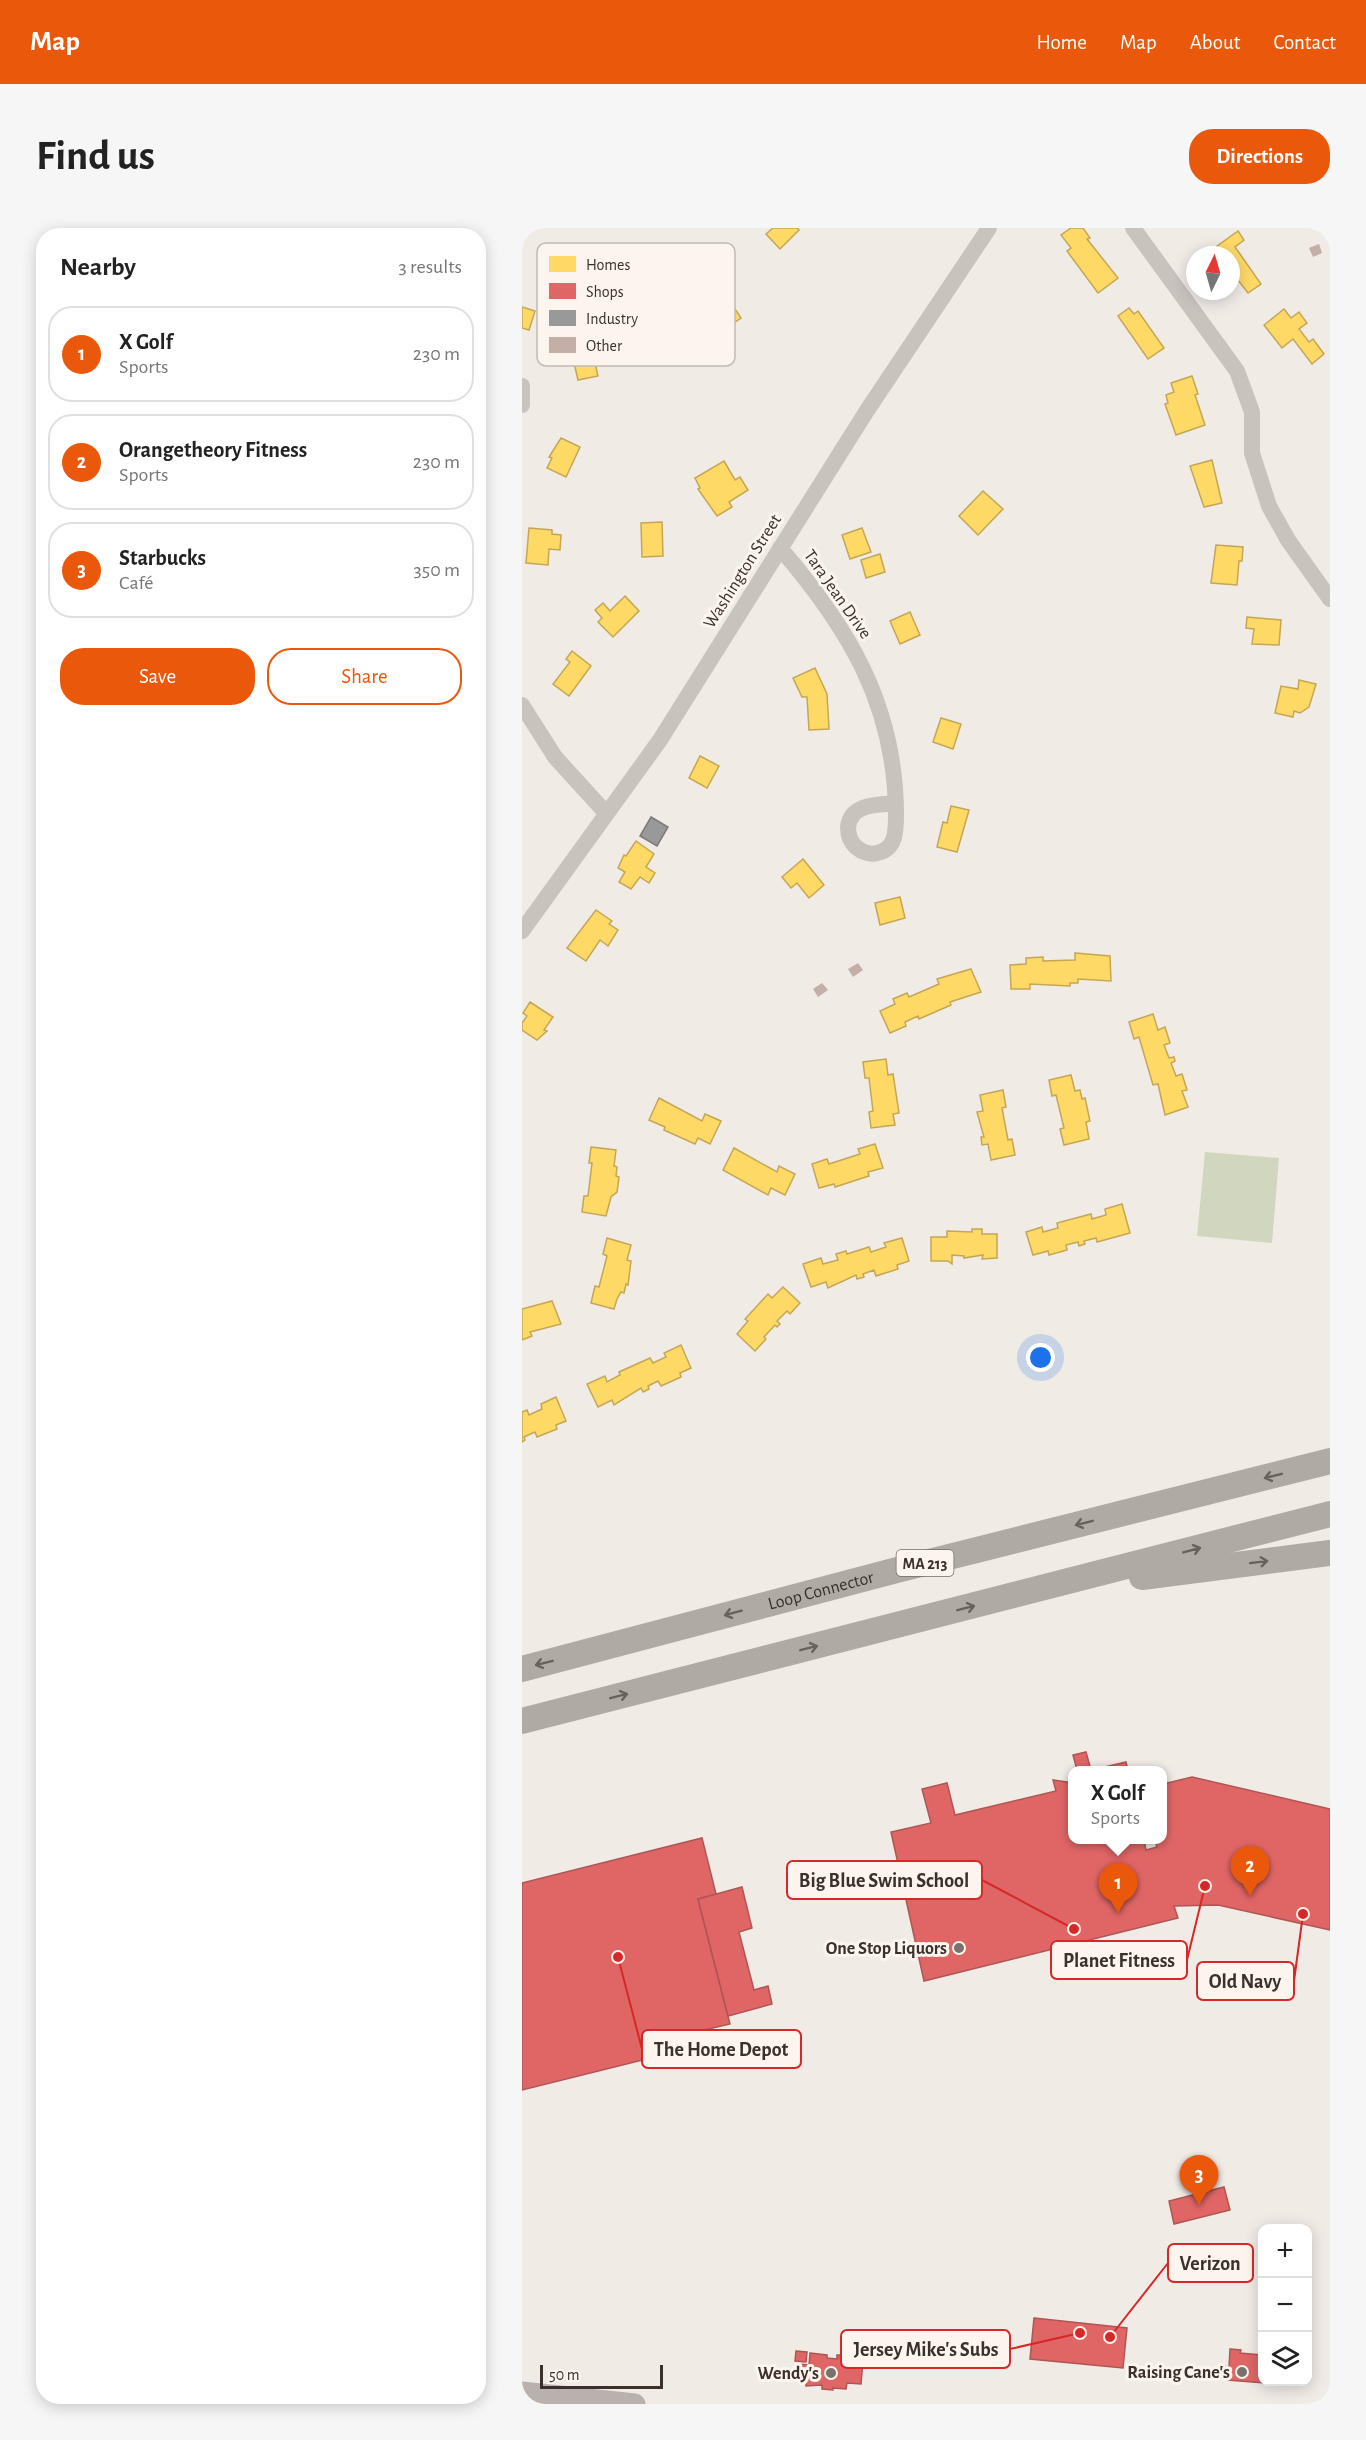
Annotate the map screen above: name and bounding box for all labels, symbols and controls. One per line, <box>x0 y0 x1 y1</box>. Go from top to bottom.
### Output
text: Map <box>30 28 80 56</box>
text: Home <box>1036 32 1087 53</box>
text: Map <box>1120 32 1157 53</box>
text: About <box>1190 32 1240 53</box>
text: Contact <box>1273 32 1336 53</box>
button: Directions <box>1189 129 1330 184</box>
text: Find us <box>36 135 155 177</box>
legend <box>537 243 735 366</box>
north arrow <box>1186 246 1240 300</box>
text: Nearby <box>60 254 136 280</box>
text: 3 results <box>398 257 462 277</box>
text: Homes <box>586 257 630 273</box>
text: Shops <box>586 284 624 300</box>
text: Industry <box>586 311 638 328</box>
text: X Golf <box>119 331 173 353</box>
text: Other <box>586 338 623 354</box>
text: 1 <box>78 344 85 364</box>
text: 230 m <box>413 344 460 364</box>
text: Sports <box>119 357 168 377</box>
text: Orangetheory Fitness <box>119 439 307 461</box>
text: 2 <box>77 452 86 472</box>
text: 230 m <box>413 452 460 472</box>
text: Sports <box>119 465 168 485</box>
street label: Washington Street <box>701 511 785 632</box>
text: Starbucks <box>119 547 206 569</box>
street label: Tara Jean Drive <box>800 547 874 642</box>
text: 3 <box>77 560 86 580</box>
text: 350 m <box>414 560 460 580</box>
text: Café <box>119 573 153 593</box>
button: Save <box>60 648 255 705</box>
button: Share <box>267 648 462 705</box>
your location <box>1026 1343 1055 1372</box>
one-way arrow <box>1264 1470 1283 1482</box>
one-way arrow <box>1075 1518 1094 1530</box>
one-way arrow <box>1183 1544 1202 1555</box>
road number: MA 213 <box>896 1550 954 1576</box>
one-way arrow <box>1248 1556 1268 1567</box>
street label: Loop Connector <box>766 1569 876 1614</box>
one-way arrow <box>956 1602 975 1614</box>
one-way arrow <box>723 1608 742 1620</box>
one-way arrow <box>799 1642 818 1654</box>
one-way arrow <box>535 1658 554 1670</box>
one-way arrow <box>610 1690 629 1701</box>
popup <box>1068 1766 1167 1844</box>
text: X Golf <box>1091 1782 1144 1804</box>
text: Sports <box>1091 1808 1140 1828</box>
pin: 2 <box>1230 1846 1270 1896</box>
callout: Big Blue Swim School <box>787 1861 982 1899</box>
pin: 1 <box>1098 1864 1138 1913</box>
text: Big Blue Swim School <box>799 1871 969 1891</box>
place label: One Stop Liquors <box>826 1940 947 1958</box>
marker: One Stop Liquors <box>952 1941 966 1955</box>
callout: Planet Fitness <box>1051 1941 1187 1979</box>
text: Planet Fitness <box>1063 1951 1175 1971</box>
callout: Old Navy <box>1197 1962 1294 2000</box>
text: Old Navy <box>1209 1972 1281 1992</box>
callout: The Home Depot <box>642 2030 801 2068</box>
text: The Home Depot <box>654 2040 789 2060</box>
pin: 3 <box>1180 2156 1218 2205</box>
map controls <box>1258 2224 1312 2386</box>
button: + <box>1258 2224 1312 2278</box>
callout: Verizon <box>1168 2244 1253 2282</box>
text: Verizon <box>1179 2254 1241 2274</box>
button: − <box>1258 2278 1312 2332</box>
callout: Jersey Mike's Subs <box>841 2330 1010 2368</box>
button: layers <box>1258 2332 1312 2386</box>
text: Jersey Mike's Subs <box>854 2340 999 2360</box>
scale bar <box>540 2362 663 2390</box>
place label: Raising Cane's <box>1127 2364 1230 2382</box>
place label: Wendy's <box>758 2365 819 2383</box>
marker: Raising Cane's <box>1235 2365 1249 2379</box>
marker: Wendy's <box>824 2366 838 2380</box>
text: 50 m <box>549 2367 580 2383</box>

